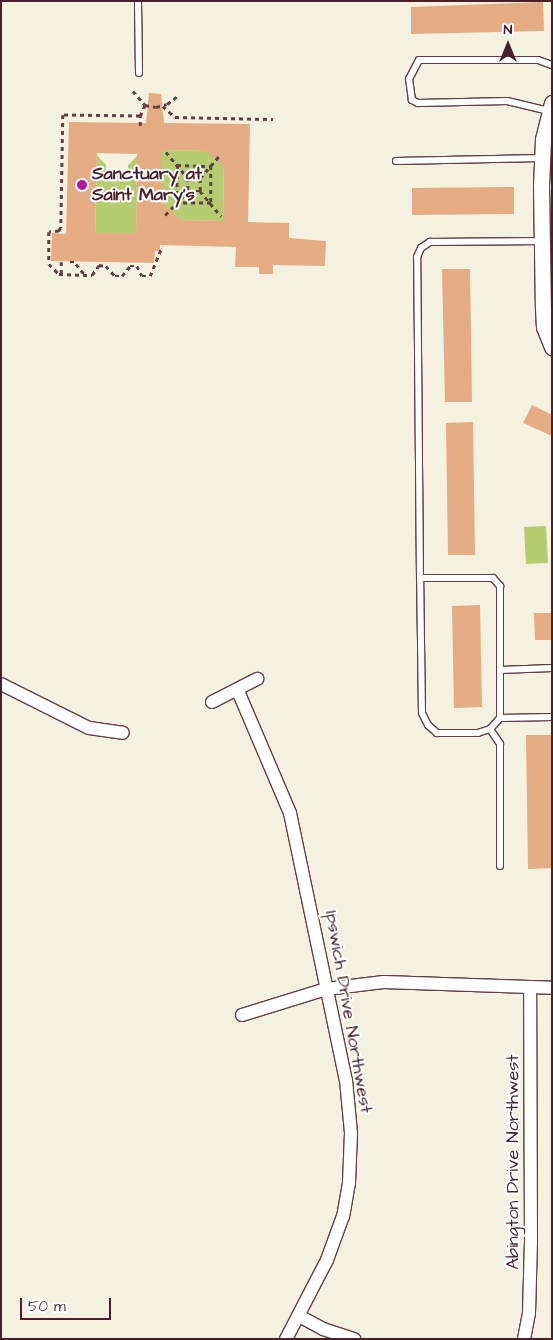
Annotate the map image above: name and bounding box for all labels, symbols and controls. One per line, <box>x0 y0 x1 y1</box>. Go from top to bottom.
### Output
north arrow <box>483 20 533 70</box>
text: N <box>504 20 512 40</box>
place label: Sanctuary at Saint Mary's <box>92 164 202 206</box>
marker: Sanctuary at Saint Mary's <box>76 179 88 191</box>
street label: Ipswich Drive Northwest <box>320 909 376 1115</box>
street label: Abington Drive Northwest <box>502 1055 524 1269</box>
scale bar <box>22 1288 114 1320</box>
text: 50 m <box>28 1296 66 1317</box>

